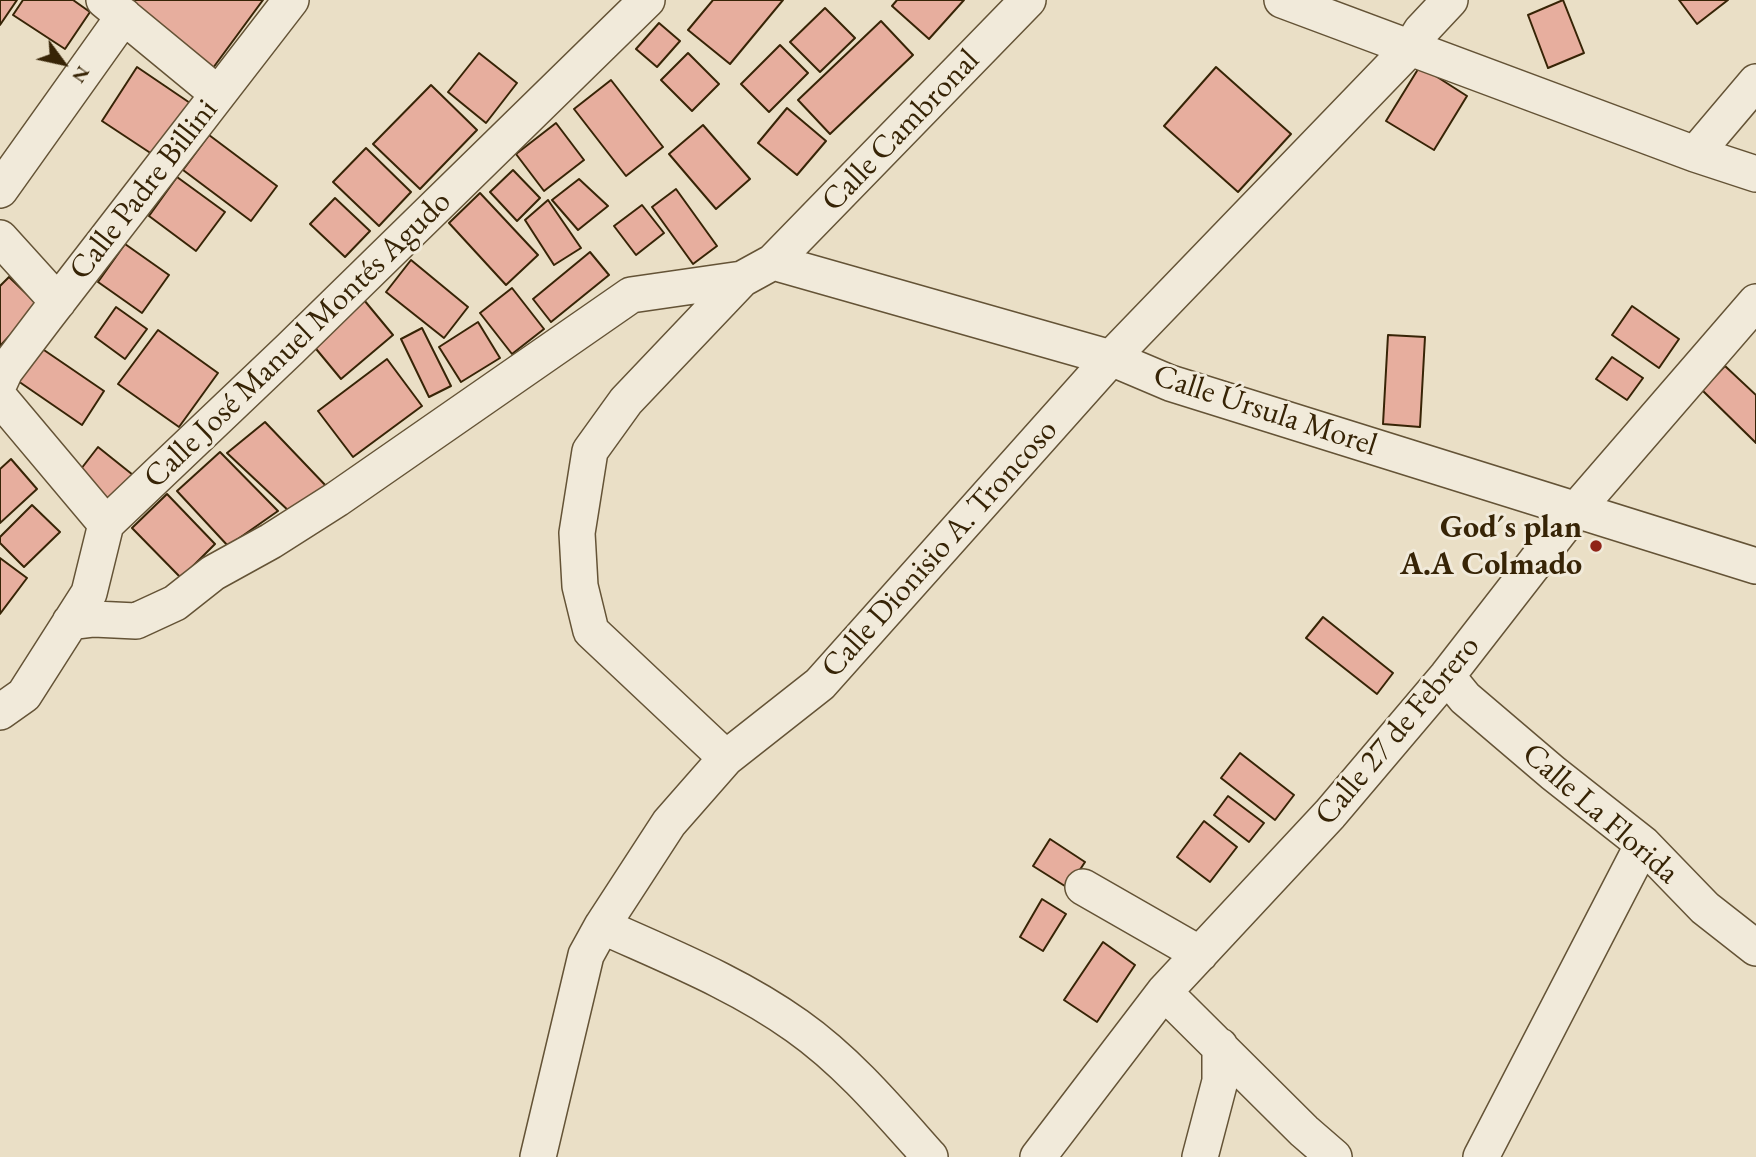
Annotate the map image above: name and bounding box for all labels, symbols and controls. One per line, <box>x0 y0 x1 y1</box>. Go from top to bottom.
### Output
north arrow <box>28 28 98 98</box>
street label: Calle Cambronal <box>814 42 988 220</box>
text: N <box>66 61 96 88</box>
street label: Calle Padre Billini <box>61 92 227 288</box>
street label: Calle José Manuel Montés Agudo <box>136 183 460 497</box>
street label: Calle Úrsula Morel <box>1148 357 1382 465</box>
street label: Calle Dionisio A. Troncoso <box>814 412 1066 686</box>
place label: God´s plan A.A Colmado <box>1400 509 1582 584</box>
marker: God´s plan A.A Colmado <box>1588 538 1604 554</box>
street label: Calle 27 de Febrero <box>1307 628 1489 834</box>
street label: Calle La Florida <box>1514 736 1686 892</box>

